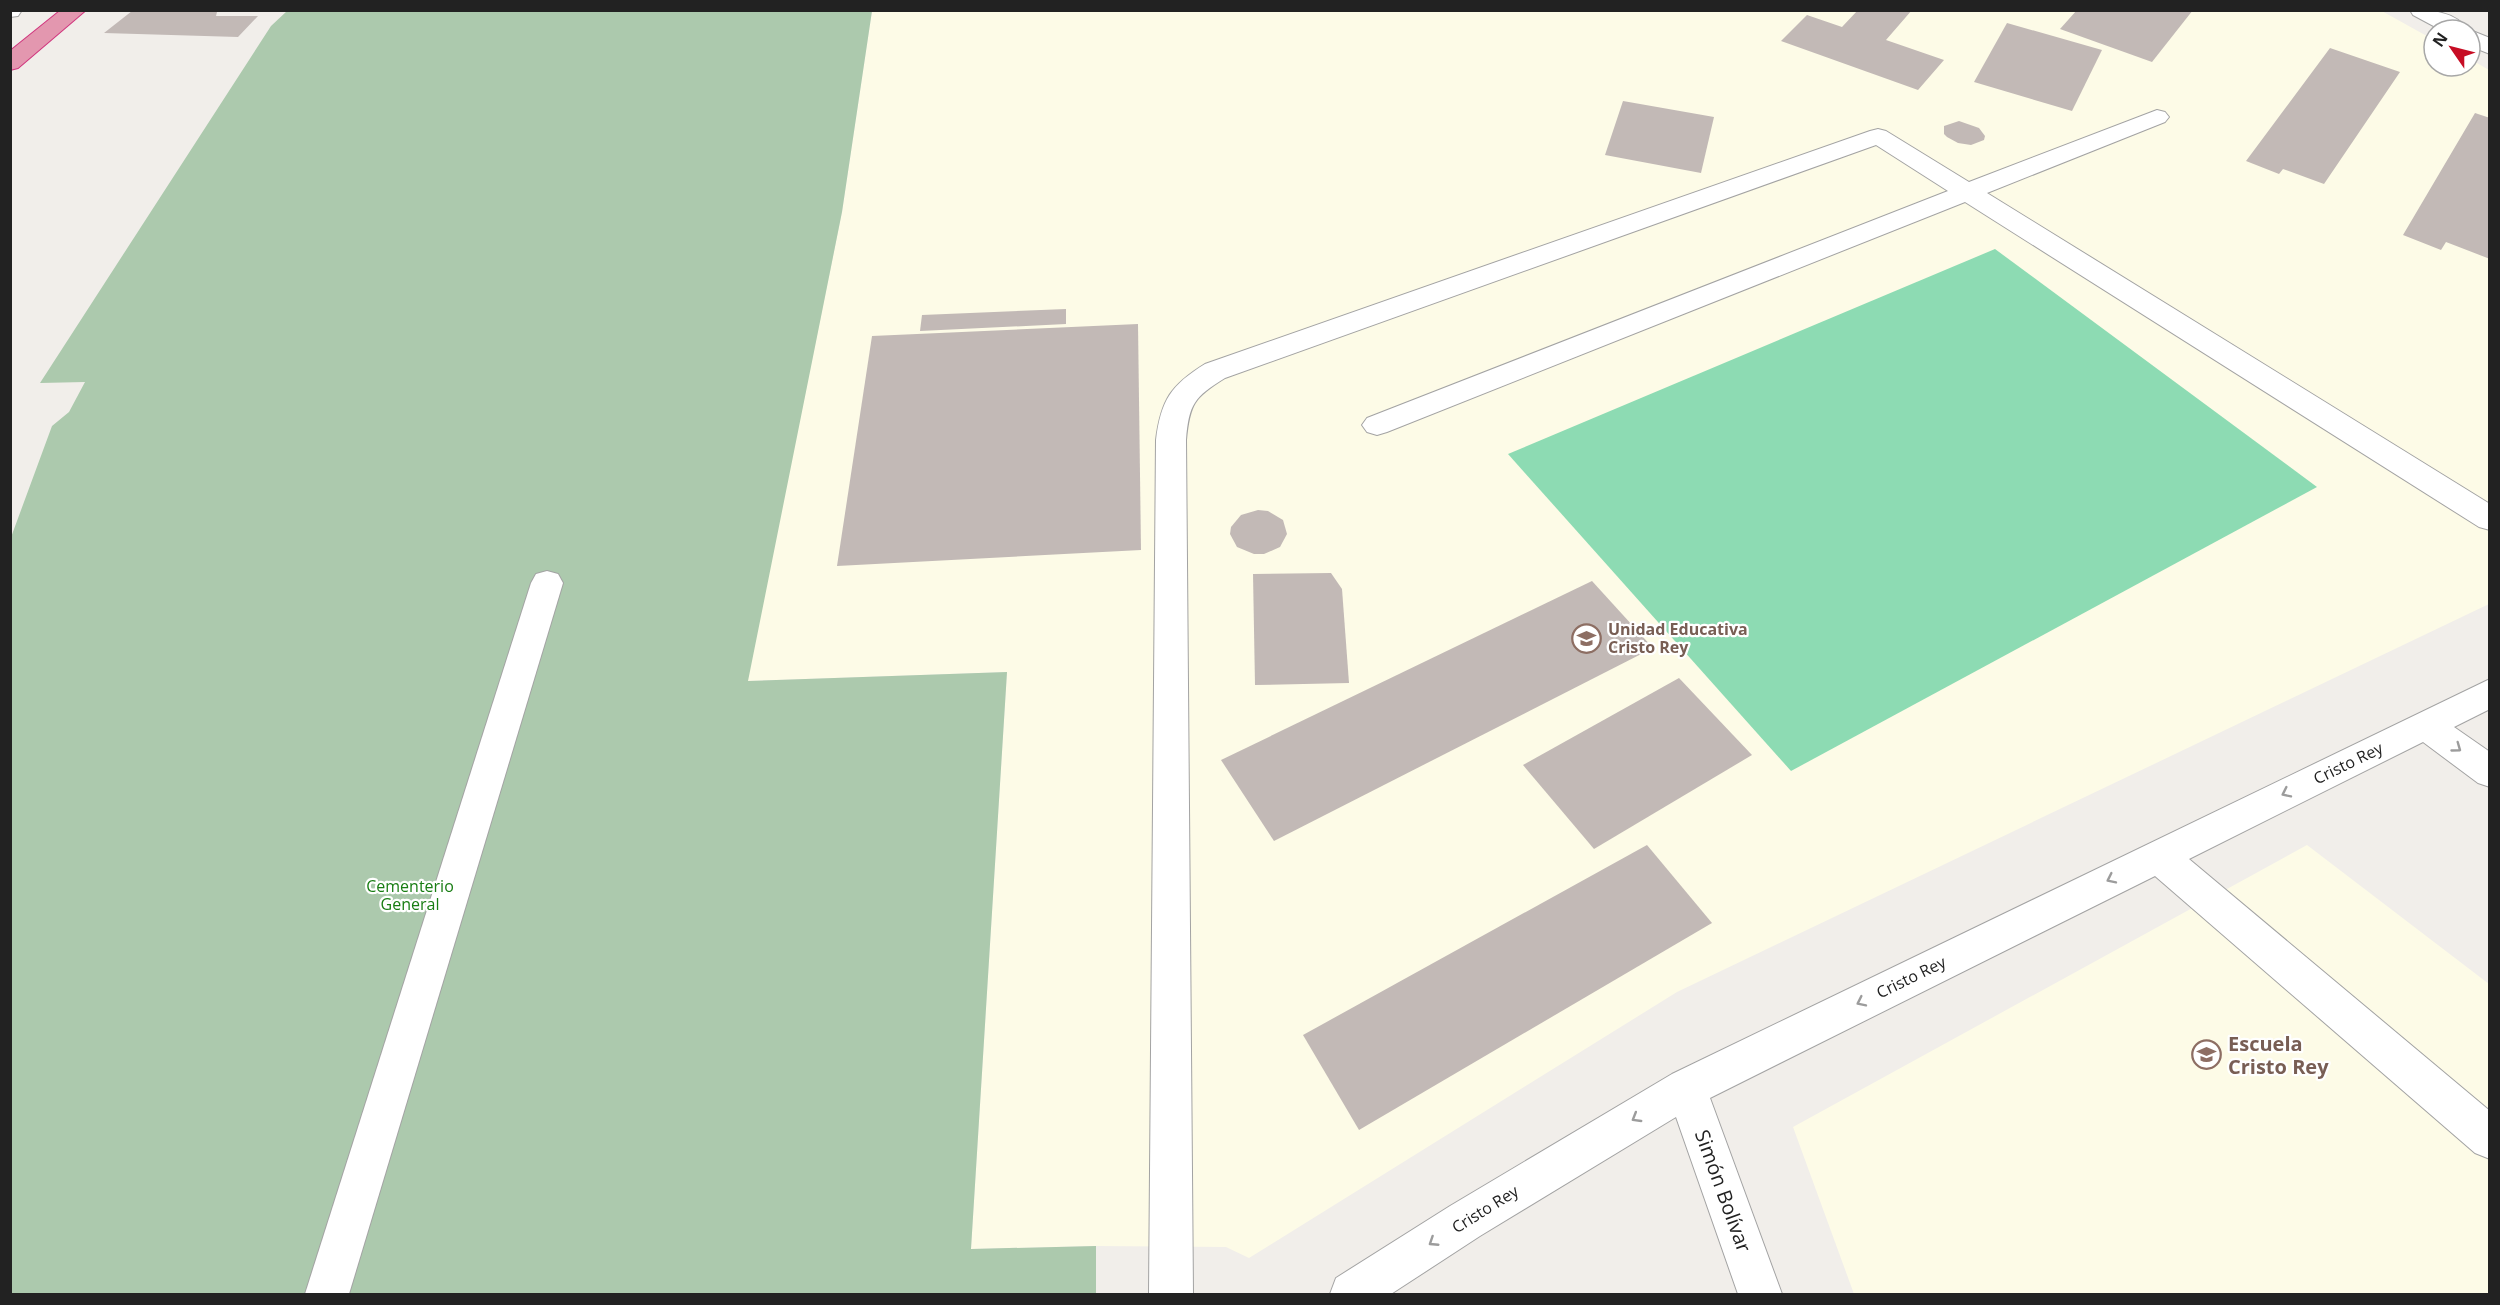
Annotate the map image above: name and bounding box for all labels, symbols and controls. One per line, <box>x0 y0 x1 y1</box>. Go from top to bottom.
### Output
north arrow <box>2422 18 2482 78</box>
text: N <box>2427 28 2452 51</box>
place label: Unidad Educativa Cristo Rey <box>1608 618 1748 658</box>
school or university icon: Unidad Educativa Cristo Rey <box>1571 622 1603 654</box>
street label: Cristo Rey <box>2310 736 2387 789</box>
one-way arrow <box>2451 741 2462 752</box>
one-way arrow <box>2282 786 2293 797</box>
one-way arrow <box>2107 872 2118 883</box>
park label: Cementerio General <box>366 875 454 915</box>
street label: Cristo Rey <box>1873 950 1950 1003</box>
one-way arrow <box>1856 995 1867 1007</box>
place label: Escuela Cristo Rey <box>2228 1030 2329 1080</box>
school or university icon: Escuela Cristo Rey <box>2191 1039 2223 1071</box>
one-way arrow <box>1632 1111 1642 1122</box>
street label: Simón Bolívar <box>1689 1126 1758 1256</box>
street label: Cristo Rey <box>1448 1179 1523 1238</box>
one-way arrow <box>1429 1234 1440 1245</box>

